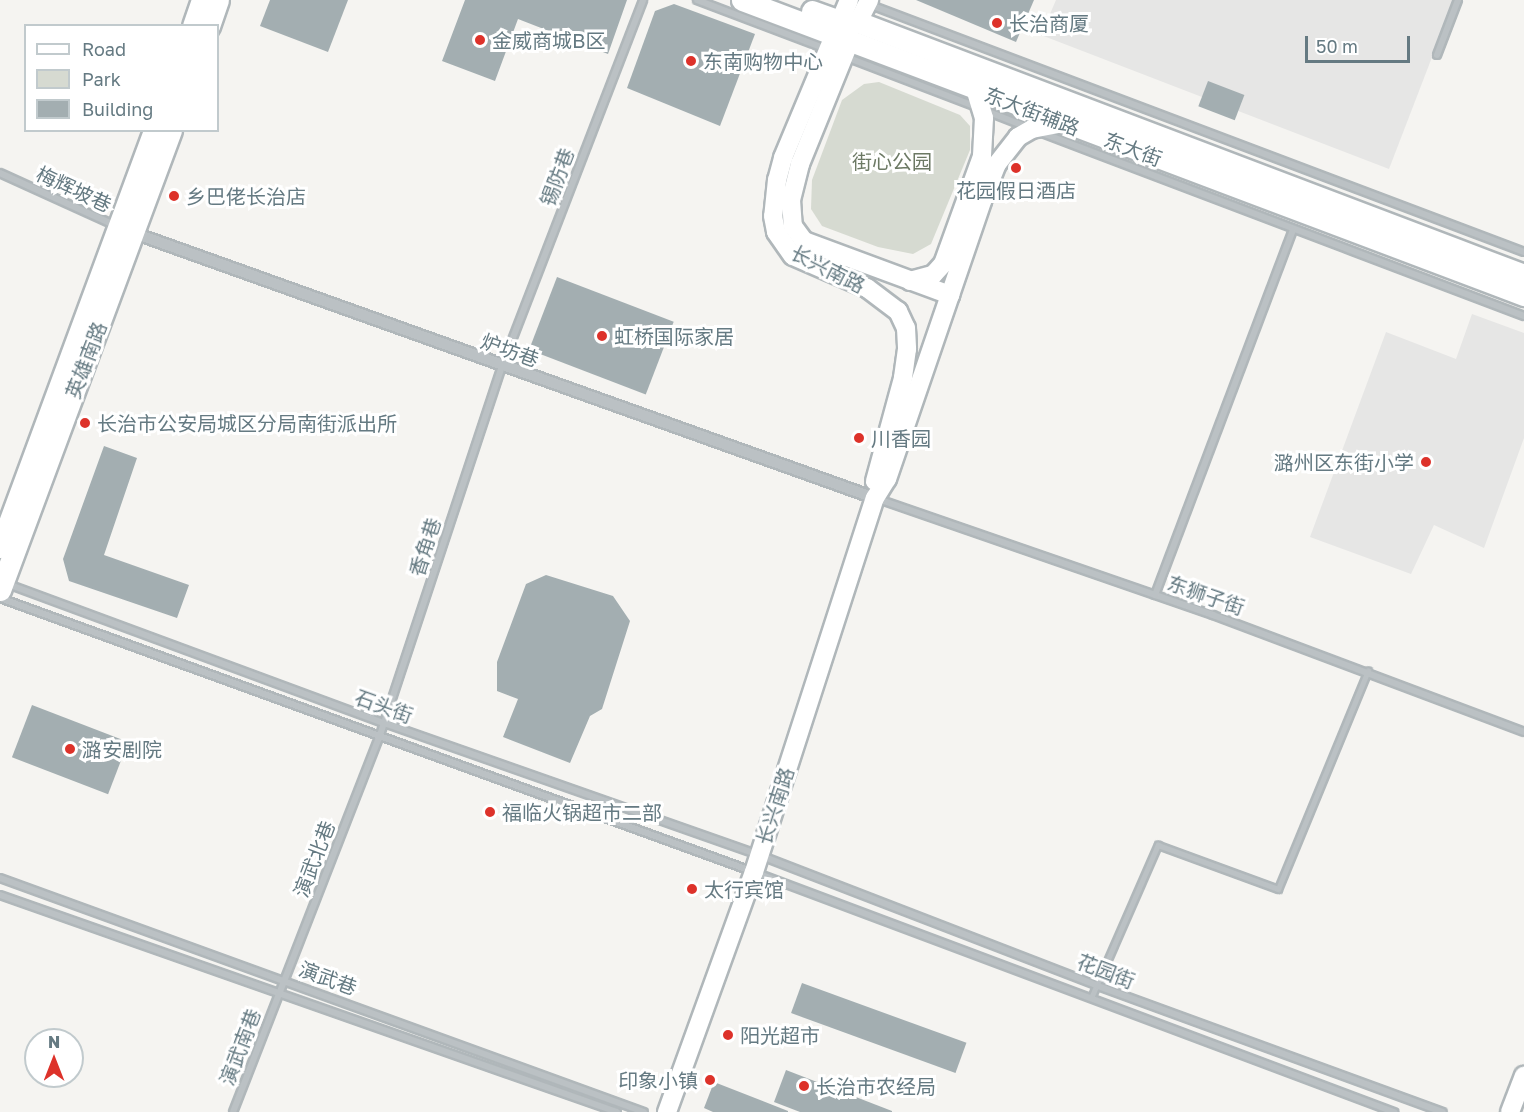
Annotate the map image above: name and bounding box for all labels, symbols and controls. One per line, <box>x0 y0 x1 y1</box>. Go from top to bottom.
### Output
place label: 长治商厦 <box>1009 11 1089 35</box>
marker: 长治商厦 <box>990 16 1004 30</box>
legend <box>24 24 219 132</box>
scale bar <box>1308 24 1413 62</box>
place label: 金威商城B区 <box>492 28 605 52</box>
marker: 金威商城B区 <box>473 33 487 47</box>
text: 50 m <box>1316 35 1358 57</box>
text: Road <box>82 38 126 60</box>
place label: 东南购物中心 <box>703 49 823 73</box>
marker: 东南购物中心 <box>684 54 698 68</box>
text: Park <box>82 68 121 90</box>
street label: 东大街辅路 <box>981 82 1083 140</box>
text: Building <box>82 98 153 120</box>
street label: 东大街 <box>1101 127 1165 171</box>
street label: 锡防巷 <box>535 145 579 209</box>
park label: 街心公园 <box>852 149 932 173</box>
street label: 梅辉坡巷 <box>33 161 115 217</box>
marker: 花园假日酒店 <box>1009 161 1023 175</box>
place label: 花园假日酒店 <box>956 178 1076 202</box>
place label: 乡巴佬长治店 <box>186 184 306 208</box>
marker: 乡巴佬长治店 <box>167 189 181 203</box>
street label: 长兴南路 <box>787 240 869 298</box>
street label: 英雄南路 <box>60 318 112 402</box>
place label: 虹桥国际家居 <box>614 324 734 348</box>
street label: 炉坊巷 <box>478 328 542 372</box>
marker: 虹桥国际家居 <box>595 329 609 343</box>
place label: 长治市公安局城区分局南街派出所 <box>97 411 397 435</box>
marker: 长治市公安局城区分局南街派出所 <box>78 416 92 430</box>
place label: 川香园 <box>871 426 931 450</box>
marker: 川香园 <box>852 431 866 445</box>
place label: 潞州区东街小学 <box>1274 450 1414 474</box>
marker: 潞州区东街小学 <box>1419 455 1433 469</box>
street label: 香角巷 <box>404 515 446 579</box>
street label: 东狮子街 <box>1164 571 1248 619</box>
street label: 石头街 <box>352 684 416 728</box>
place label: 潞安剧院 <box>82 737 162 761</box>
marker: 潞安剧院 <box>63 742 77 756</box>
street label: 长兴南路 <box>751 764 799 848</box>
place label: 福临火锅超市二部 <box>502 800 662 824</box>
marker: 福临火锅超市二部 <box>483 805 497 819</box>
street label: 演武北巷 <box>288 817 340 901</box>
place label: 太行宾馆 <box>704 877 784 901</box>
marker: 太行宾馆 <box>685 882 699 896</box>
street label: 花园街 <box>1074 949 1138 993</box>
street label: 演武巷 <box>296 956 360 1000</box>
street label: 演武南巷 <box>214 1005 266 1089</box>
place label: 阳光超市 <box>740 1023 820 1047</box>
north arrow <box>24 1028 84 1088</box>
marker: 阳光超市 <box>721 1028 735 1042</box>
text: N <box>48 1032 60 1052</box>
place label: 印象小镇 <box>618 1068 698 1092</box>
marker: 印象小镇 <box>703 1073 717 1087</box>
place label: 长治市农经局 <box>816 1074 936 1098</box>
marker: 长治市农经局 <box>797 1079 811 1093</box>

